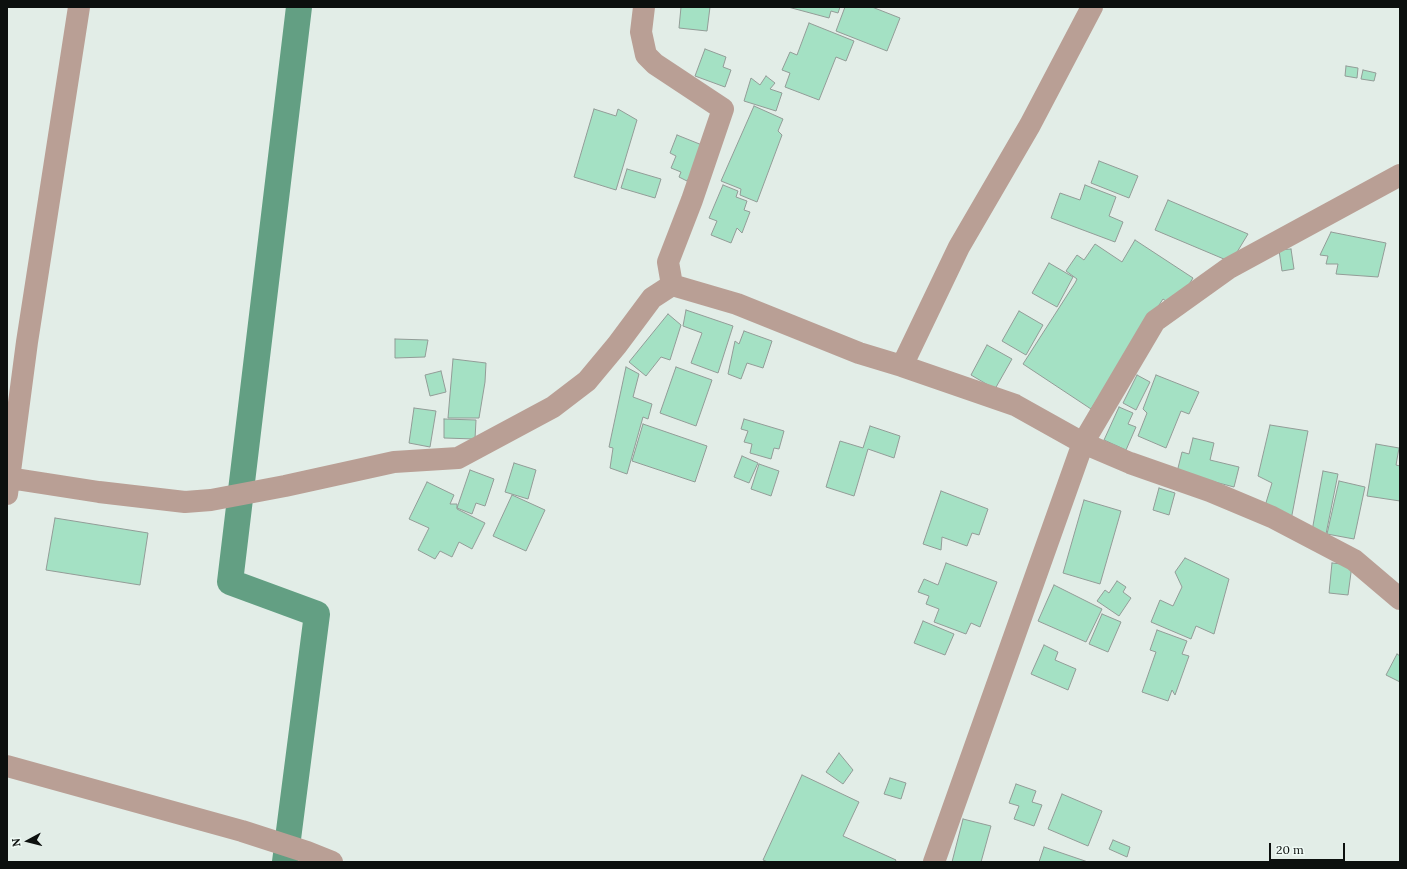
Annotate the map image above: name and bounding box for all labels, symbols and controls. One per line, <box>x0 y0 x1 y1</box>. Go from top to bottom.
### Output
north arrow <box>8 821 48 861</box>
scale bar <box>1271 835 1347 861</box>
text: N <box>9 837 24 848</box>
text: 20 m <box>1276 842 1304 857</box>

